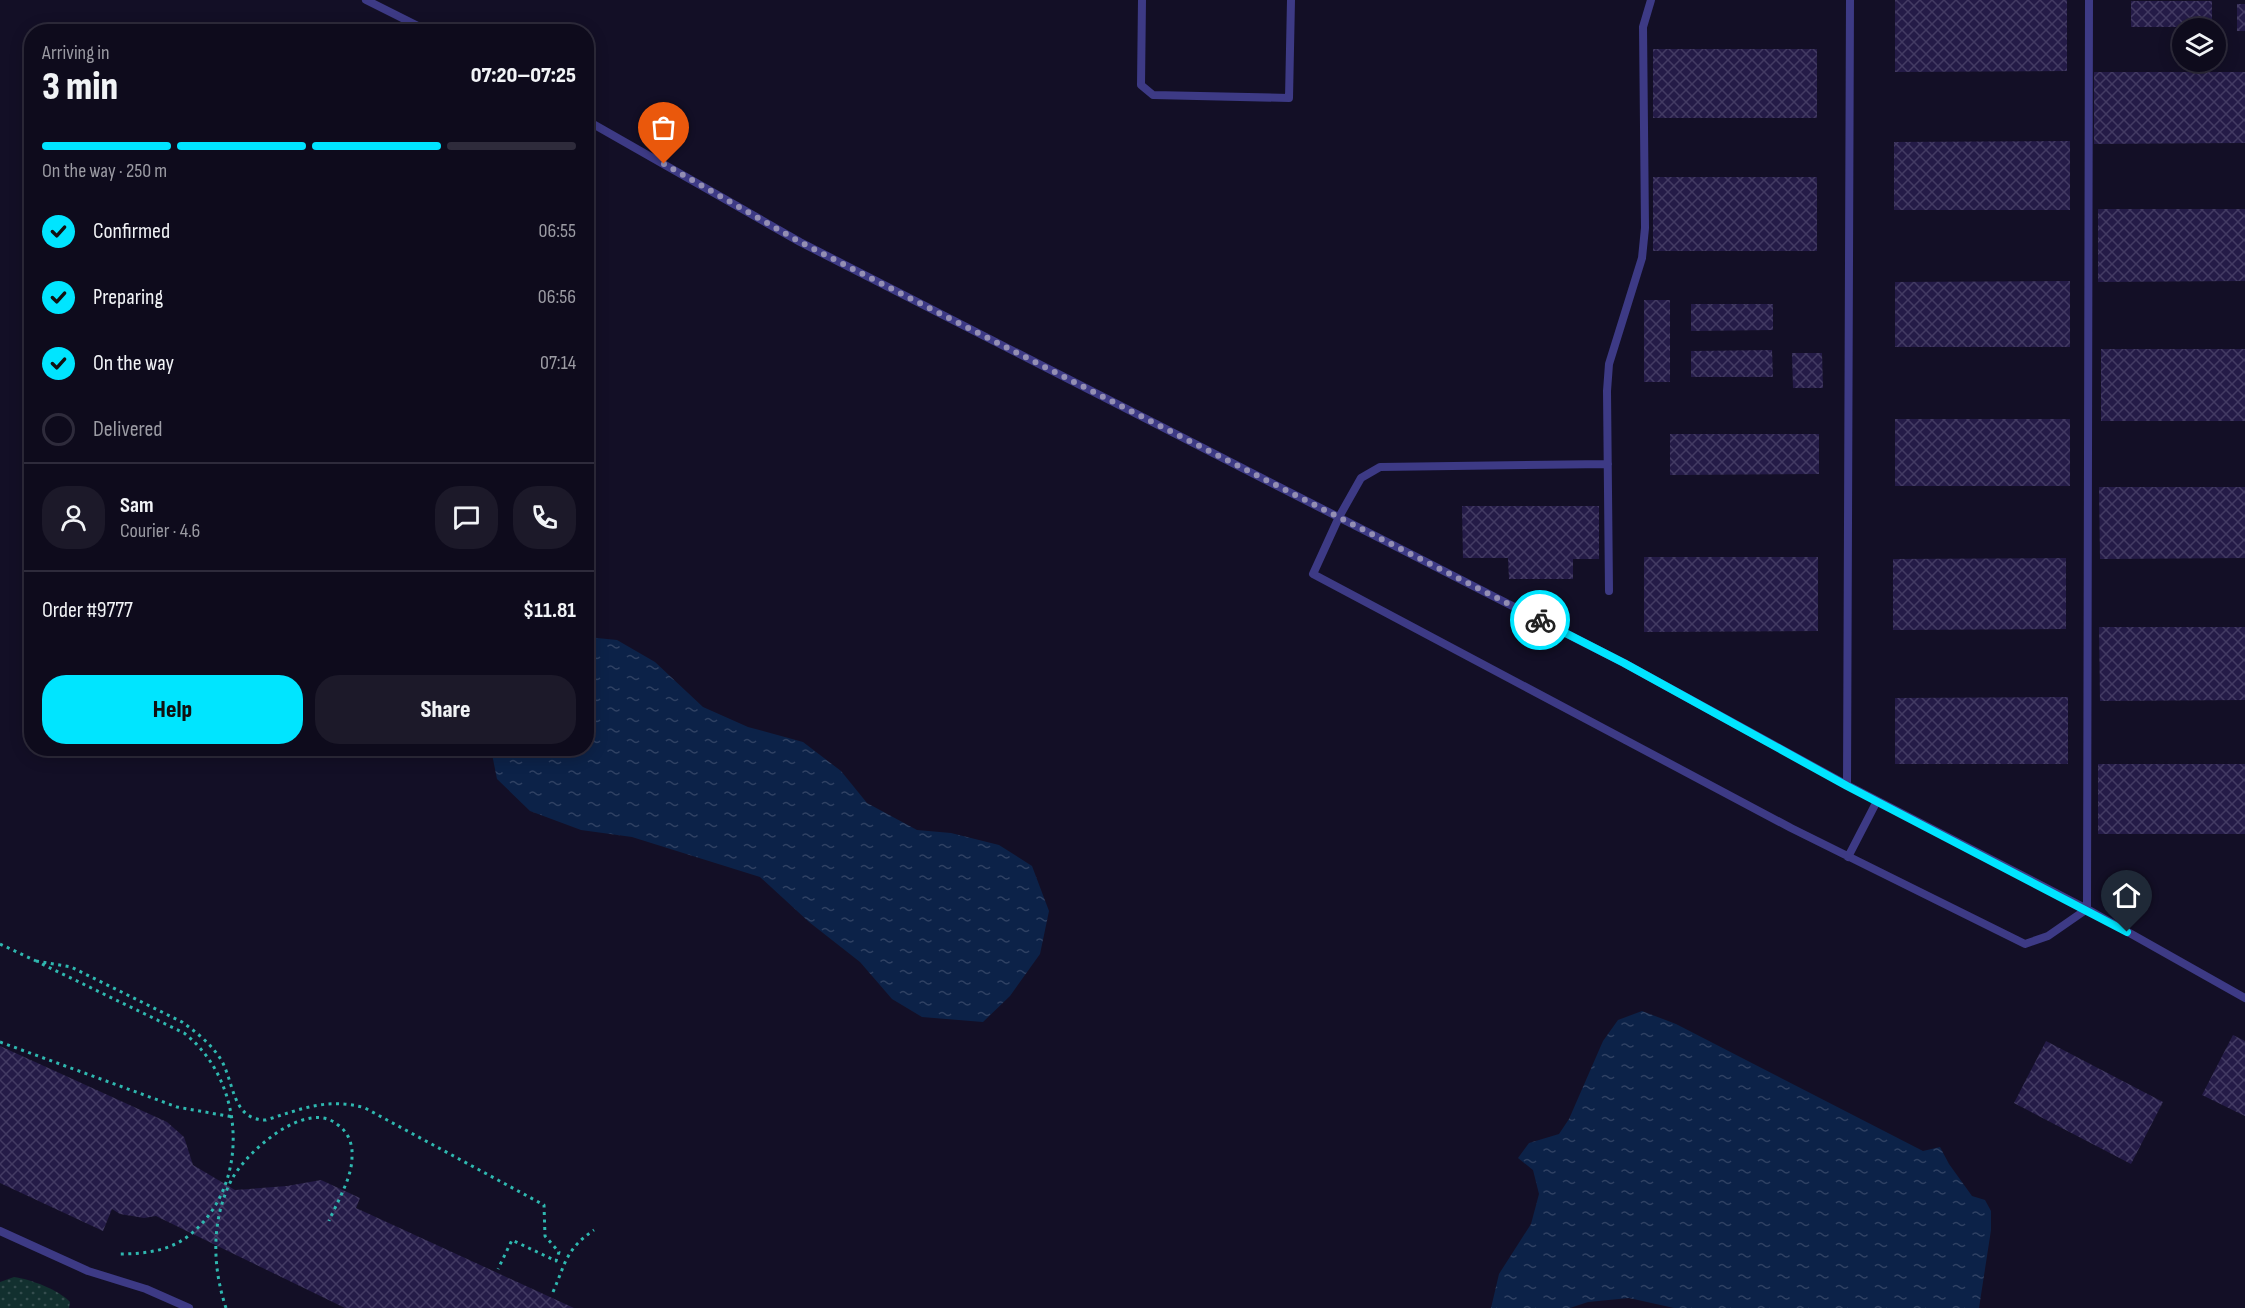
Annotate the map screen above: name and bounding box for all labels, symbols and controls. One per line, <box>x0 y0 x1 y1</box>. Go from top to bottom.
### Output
map controls <box>2172 18 2226 72</box>
button: layers <box>2172 18 2226 72</box>
text: Arriving in <box>42 41 110 65</box>
text: 07:20–07:25 <box>471 62 576 89</box>
text: 3 min <box>42 64 118 111</box>
pin <box>638 102 689 164</box>
icon: bag <box>647 111 680 144</box>
text: On the way · 250 m <box>42 159 167 183</box>
icon: check <box>42 215 75 248</box>
text: Confirmed <box>93 218 170 245</box>
text: 06:55 <box>539 219 576 243</box>
icon: check <box>42 281 75 314</box>
text: Preparing <box>93 284 163 311</box>
text: 06:56 <box>538 285 576 309</box>
icon: check <box>42 347 75 380</box>
text: On the way <box>93 350 174 377</box>
text: 07:14 <box>540 351 576 375</box>
text: Delivered <box>93 416 162 443</box>
button: person <box>42 486 105 549</box>
button: chat <box>435 486 498 549</box>
button: phone <box>513 486 576 549</box>
text: Sam <box>120 492 154 519</box>
text: Courier · 4.6 <box>120 519 200 543</box>
courier <box>1510 590 1570 650</box>
text: Order #9777 <box>42 597 133 624</box>
text: $11.81 <box>523 597 576 624</box>
icon: bike <box>1524 604 1557 637</box>
button: Help <box>42 675 303 744</box>
button: Share <box>315 675 576 744</box>
pin <box>2101 870 2152 932</box>
icon: home <box>2110 879 2143 912</box>

